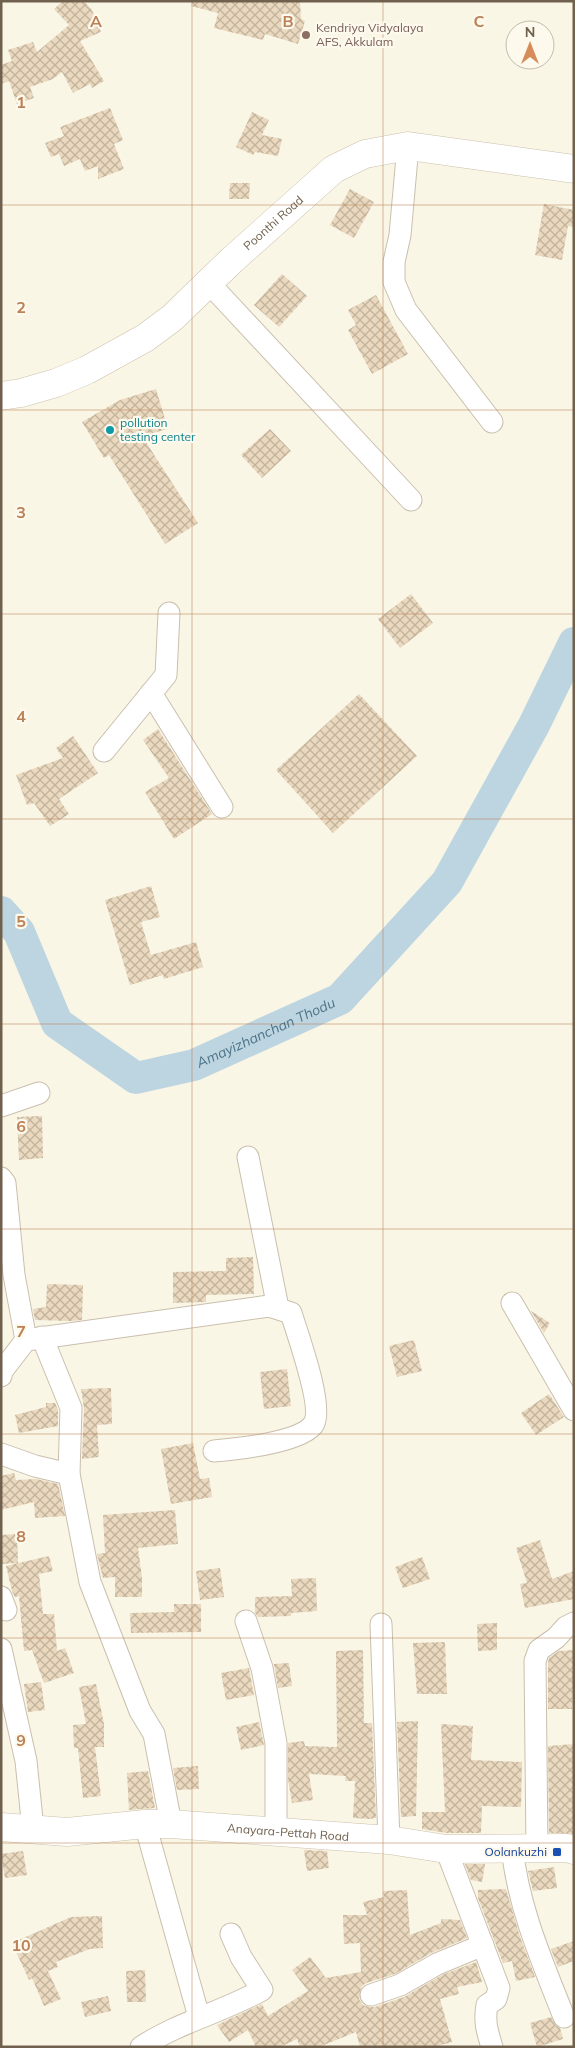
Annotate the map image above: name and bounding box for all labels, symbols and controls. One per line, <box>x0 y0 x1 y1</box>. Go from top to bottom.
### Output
text: A <box>90 11 102 31</box>
text: B <box>282 11 294 31</box>
text: C <box>474 11 485 31</box>
place label: Kendriya Vidyalaya AFS, Akkulam <box>316 20 423 49</box>
north arrow <box>505 20 555 70</box>
text: N <box>525 23 535 41</box>
marker: Kendriya Vidyalaya AFS, Akkulam <box>300 29 312 41</box>
text: 1 <box>16 92 26 112</box>
street label: Poonthi Road <box>240 192 306 253</box>
text: 2 <box>16 297 26 317</box>
place label: pollution testing center <box>120 415 196 444</box>
marker: pollution testing center <box>104 424 116 436</box>
text: 3 <box>16 502 26 522</box>
text: 4 <box>16 706 26 726</box>
text: 5 <box>16 911 26 931</box>
water label: Amayizhanchan Thodu <box>193 993 338 1072</box>
text: 6 <box>16 1116 26 1136</box>
text: 7 <box>16 1321 26 1341</box>
text: 8 <box>16 1526 26 1546</box>
text: 9 <box>16 1730 26 1750</box>
street label: Anayara-Pettah Road <box>227 1820 350 1844</box>
place label: Oolankuzhi <box>485 1844 547 1859</box>
marker: Oolankuzhi <box>551 1846 563 1858</box>
text: 10 <box>11 1935 31 1955</box>

